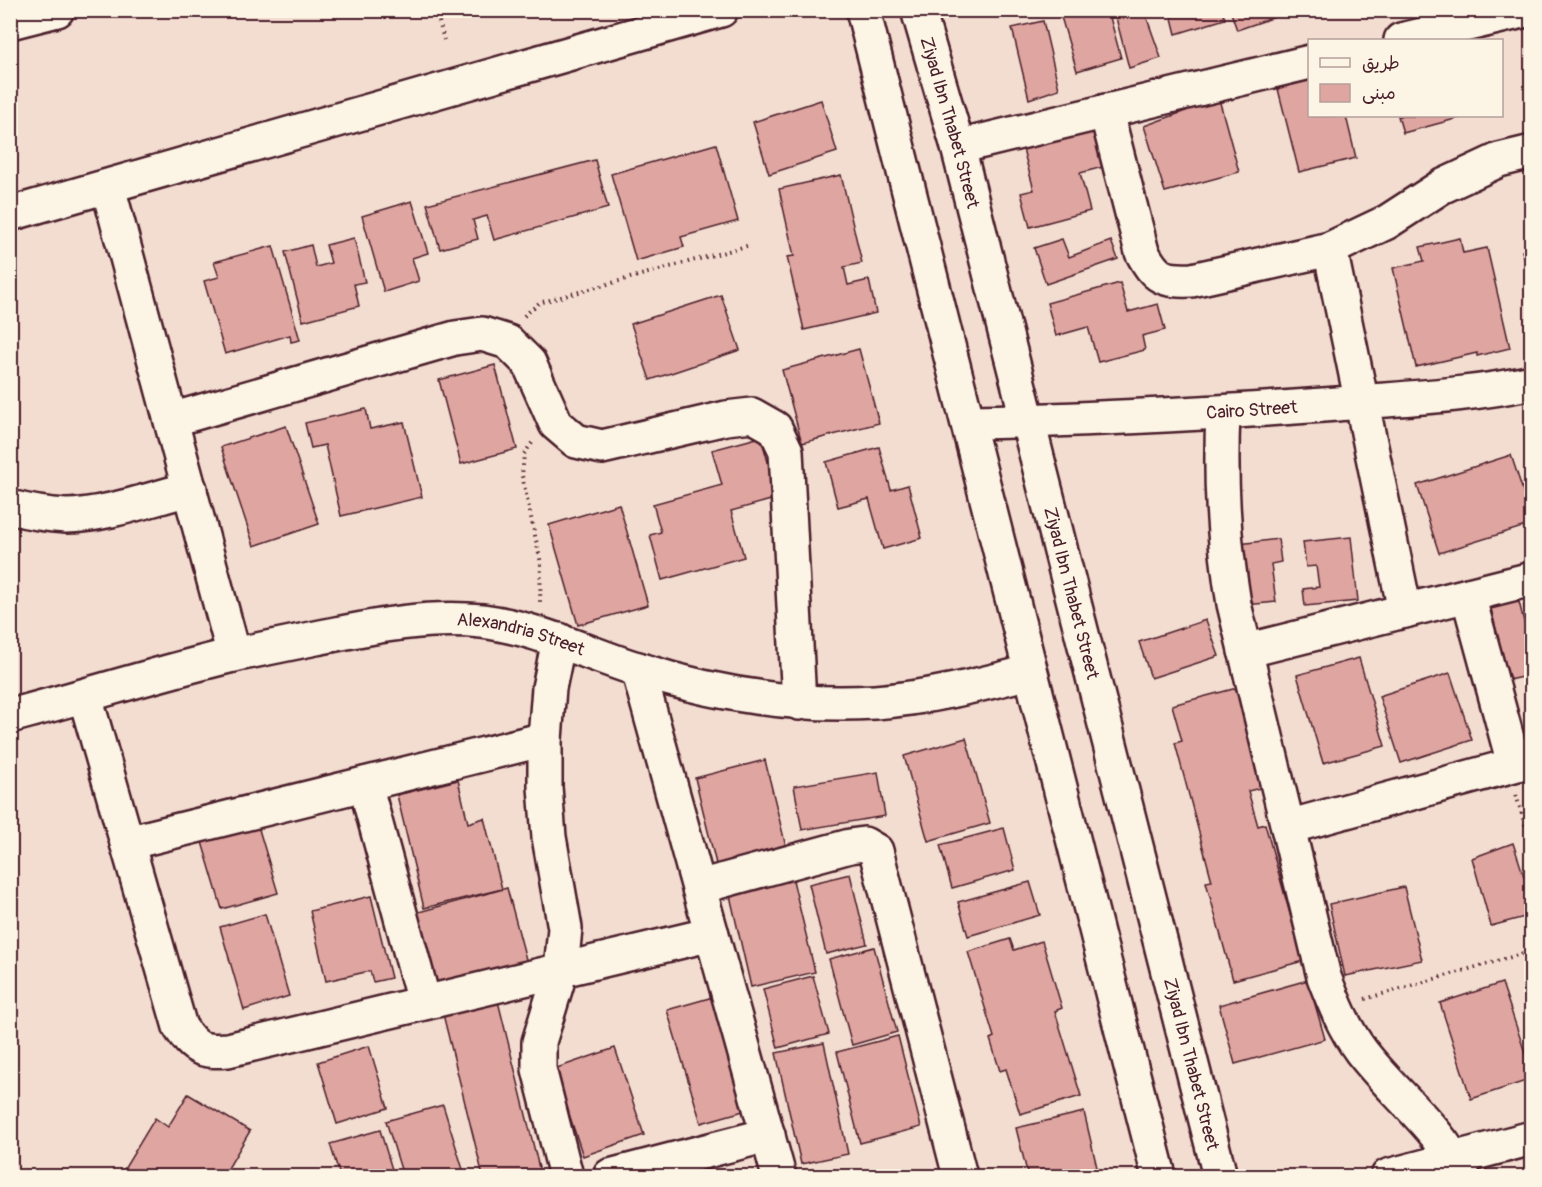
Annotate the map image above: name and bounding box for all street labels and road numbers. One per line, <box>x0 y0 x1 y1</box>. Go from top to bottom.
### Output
street label: Ziyad Ibn Thabet Street <box>914 34 984 211</box>
street label: Cairo Street <box>1206 396 1299 425</box>
street label: Ziyad Ibn Thabet Street <box>1038 505 1104 682</box>
street label: Alexandria Street <box>456 608 589 662</box>
street label: Ziyad Ibn Thabet Street <box>1158 976 1224 1153</box>

